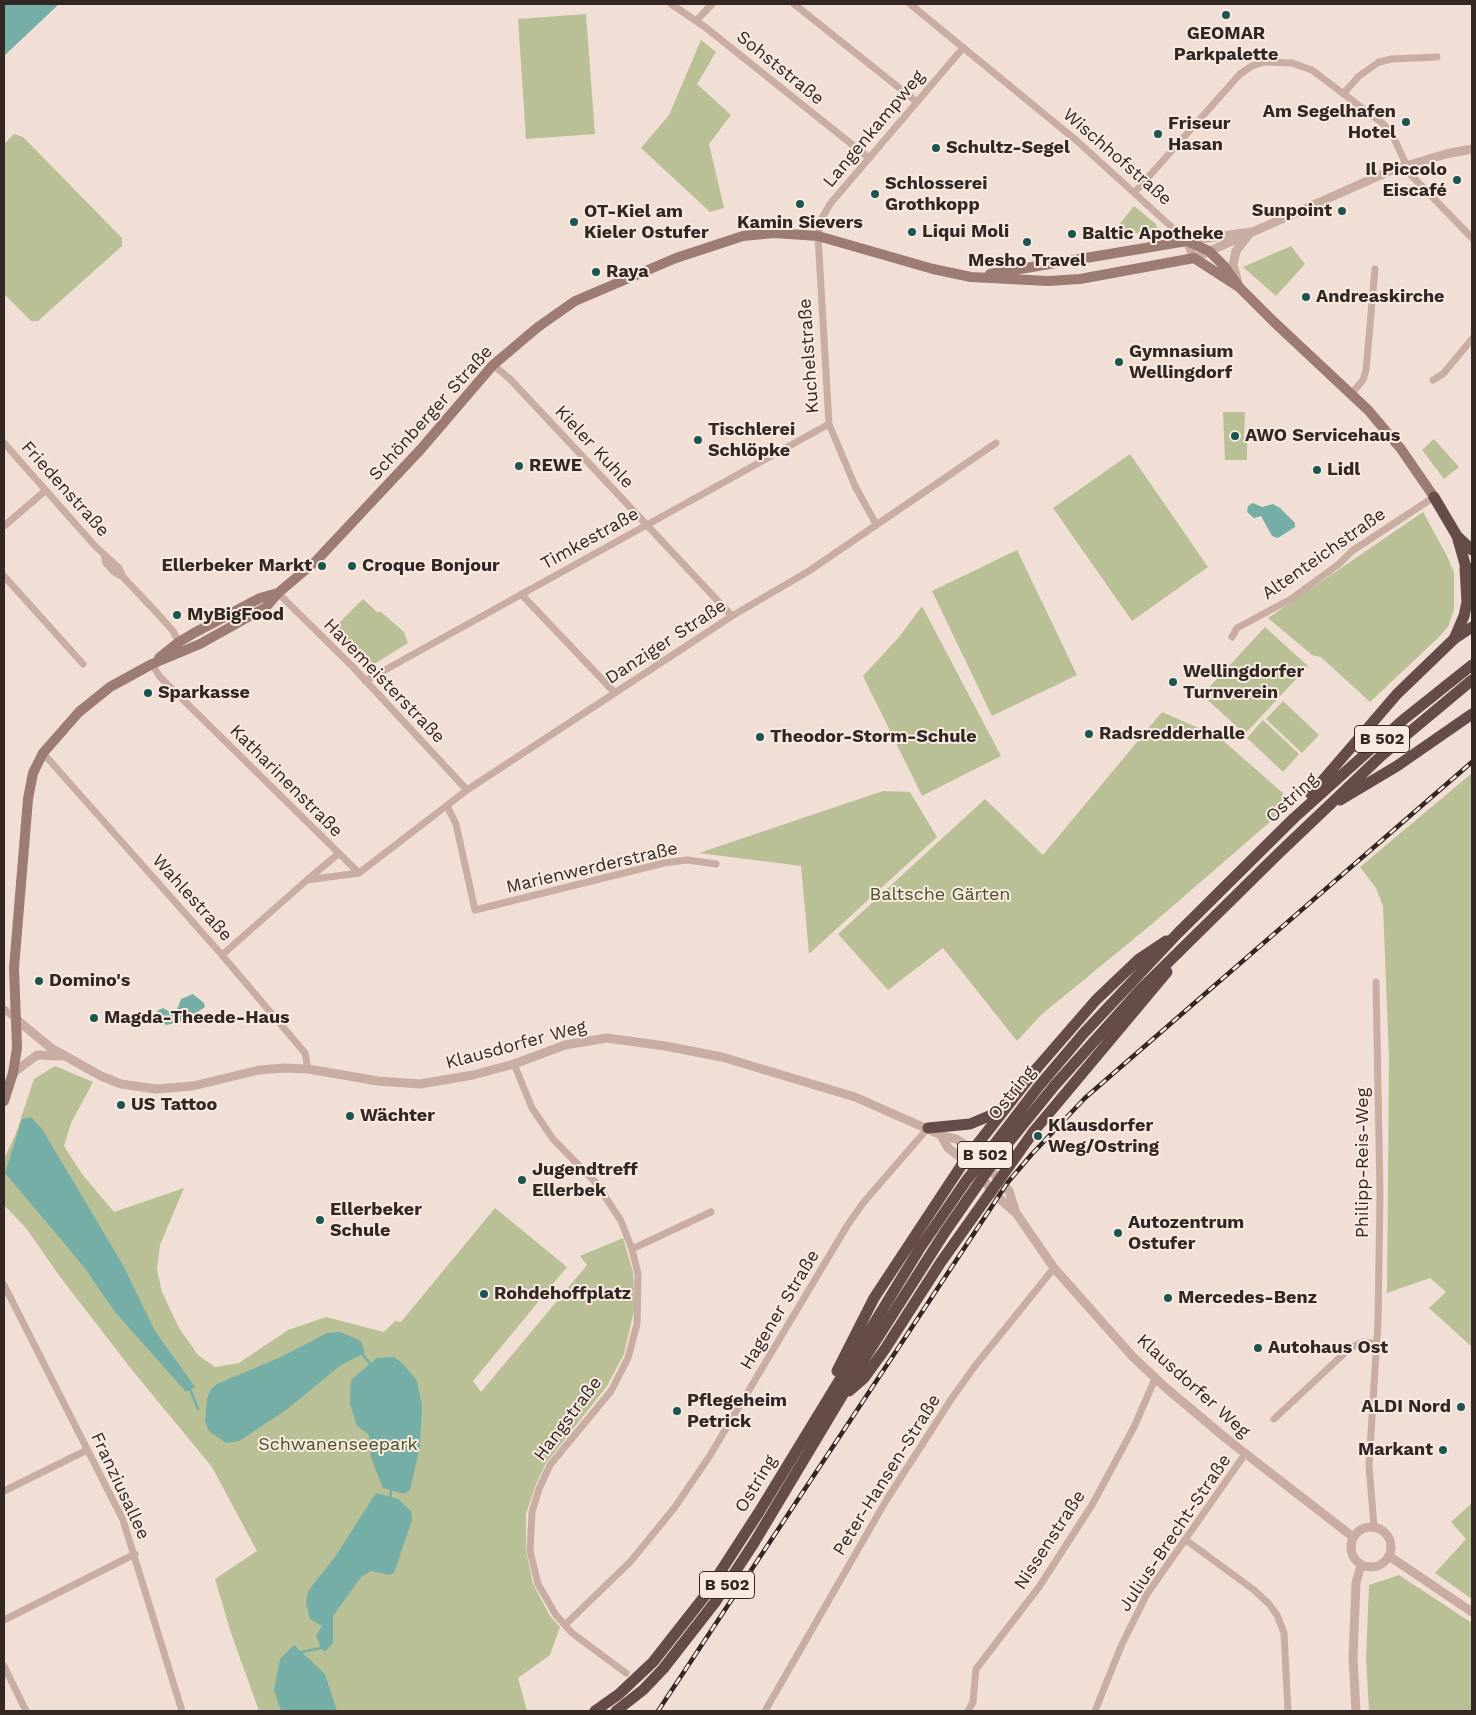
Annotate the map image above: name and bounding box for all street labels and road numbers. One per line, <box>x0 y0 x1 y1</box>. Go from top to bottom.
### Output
street label: Sohststraße <box>732 26 828 110</box>
street label: Langenkampweg <box>819 66 929 192</box>
street label: Wischhofstraße <box>1058 104 1176 210</box>
street label: Kuchelstraße <box>794 298 824 414</box>
street label: Schönberger Straße <box>365 341 497 485</box>
street label: Kieler Kuhle <box>550 401 638 493</box>
street label: Friedenstraße <box>16 437 114 541</box>
street label: Timkestraße <box>537 503 643 575</box>
street label: Altenteichstraße <box>1258 503 1390 605</box>
street label: Danziger Straße <box>601 595 731 689</box>
street label: Havemeisterstraße <box>319 614 449 748</box>
street label: Katharinenstraße <box>225 720 347 842</box>
road number: B 502 <box>1354 726 1410 752</box>
street label: Ostring <box>1261 769 1323 827</box>
street label: Marienwerderstraße <box>504 838 680 898</box>
street label: Wahlestraße <box>147 850 237 946</box>
street label: Klausdorfer Weg <box>443 1016 589 1074</box>
street label: Ostring <box>984 1062 1040 1124</box>
street label: Philipp-Reis-Weg <box>1352 1088 1374 1238</box>
road number: B 502 <box>958 1142 1012 1168</box>
street label: Hagener Straße <box>736 1246 824 1374</box>
street label: Klausdorfer Weg <box>1132 1330 1254 1442</box>
street label: Hangstraße <box>529 1373 607 1465</box>
street label: Peter-Hansen-Straße <box>829 1390 945 1560</box>
street label: Franziusallee <box>86 1429 154 1543</box>
street label: Julius-Brecht-Straße <box>1114 1450 1236 1616</box>
street label: Ostring <box>730 1451 782 1517</box>
street label: Nissenstraße <box>1010 1486 1090 1594</box>
road number: B 502 <box>700 1572 754 1598</box>

